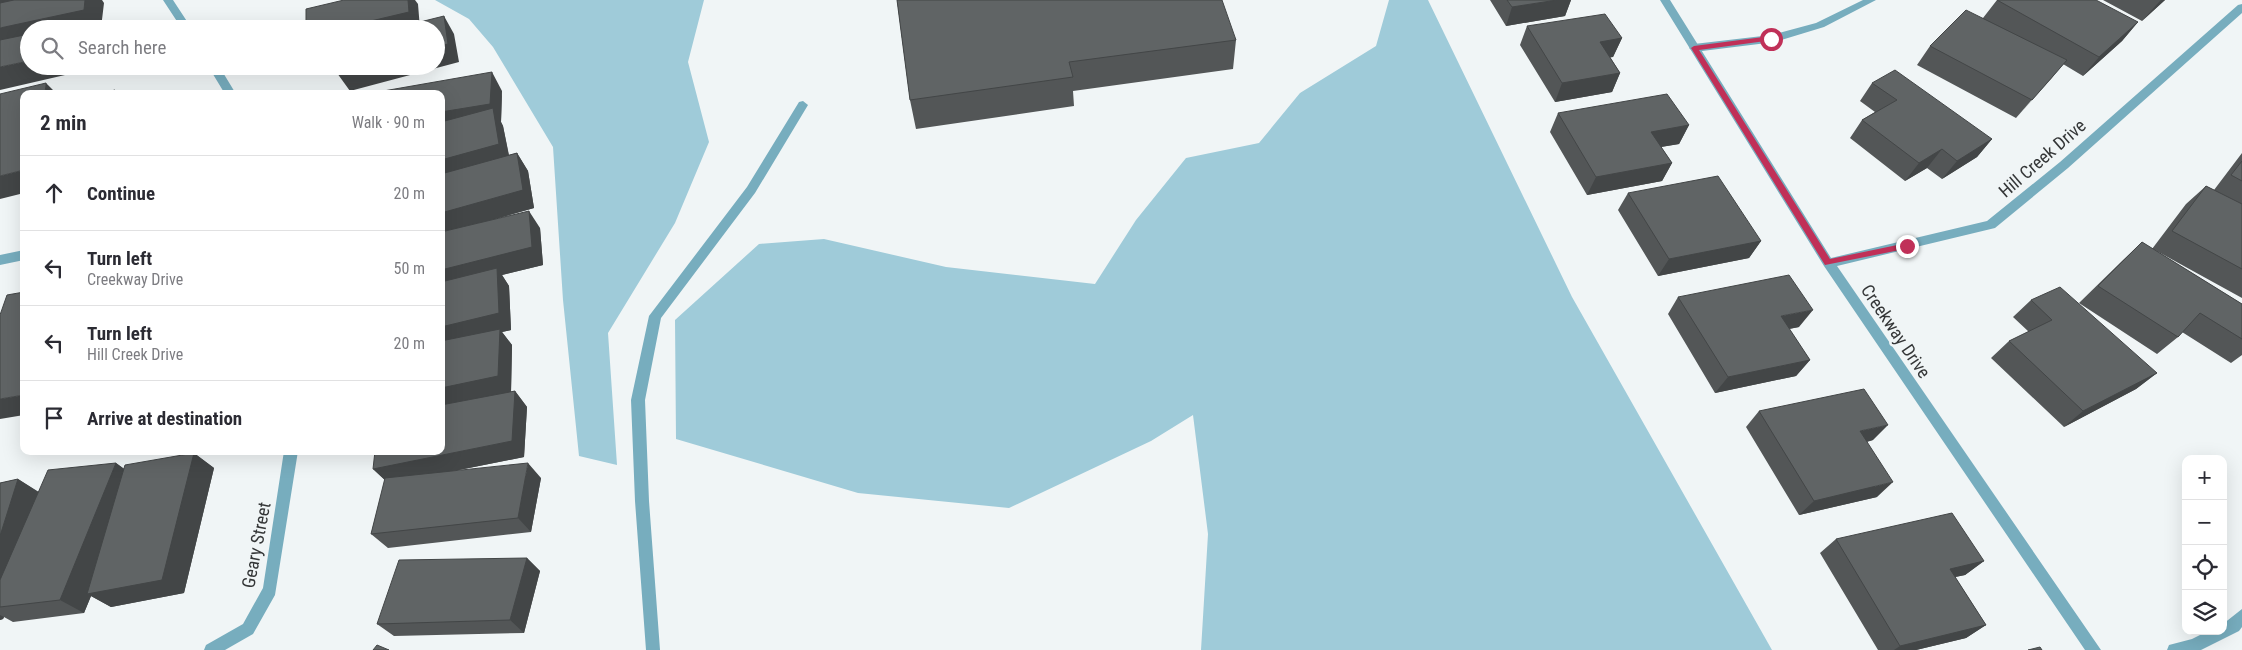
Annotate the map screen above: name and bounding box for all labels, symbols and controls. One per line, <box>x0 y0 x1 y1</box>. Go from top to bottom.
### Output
search box <box>20 20 445 75</box>
route start <box>1760 28 1783 51</box>
icon: search <box>38 34 66 62</box>
text: Search here <box>78 36 166 59</box>
text: 2 min <box>40 111 87 135</box>
text: Walk · 90 m <box>352 113 425 132</box>
street label: Hill Creek Drive <box>1994 115 2090 201</box>
icon: ahead <box>40 179 68 207</box>
text: Continue <box>87 182 155 205</box>
text: 20 m <box>393 184 425 203</box>
route end <box>1896 235 1919 258</box>
text: Turn left <box>87 247 152 270</box>
icon: left <box>40 254 68 282</box>
text: 50 m <box>393 259 425 278</box>
text: Creekway Drive <box>87 270 183 289</box>
street label: Creekway Drive <box>1857 280 1935 382</box>
text: Turn left <box>87 322 152 345</box>
icon: left <box>40 329 68 357</box>
text: 20 m <box>393 334 425 353</box>
text: Hill Creek Drive <box>87 345 183 364</box>
icon: arrive <box>40 404 68 432</box>
text: Arrive at destination <box>87 407 242 430</box>
map controls <box>2182 455 2227 635</box>
button: + <box>2182 455 2227 500</box>
street label: Geary Street <box>237 500 275 590</box>
button: − <box>2182 500 2227 545</box>
button: locate <box>2182 545 2227 590</box>
button: layers <box>2182 590 2227 635</box>

